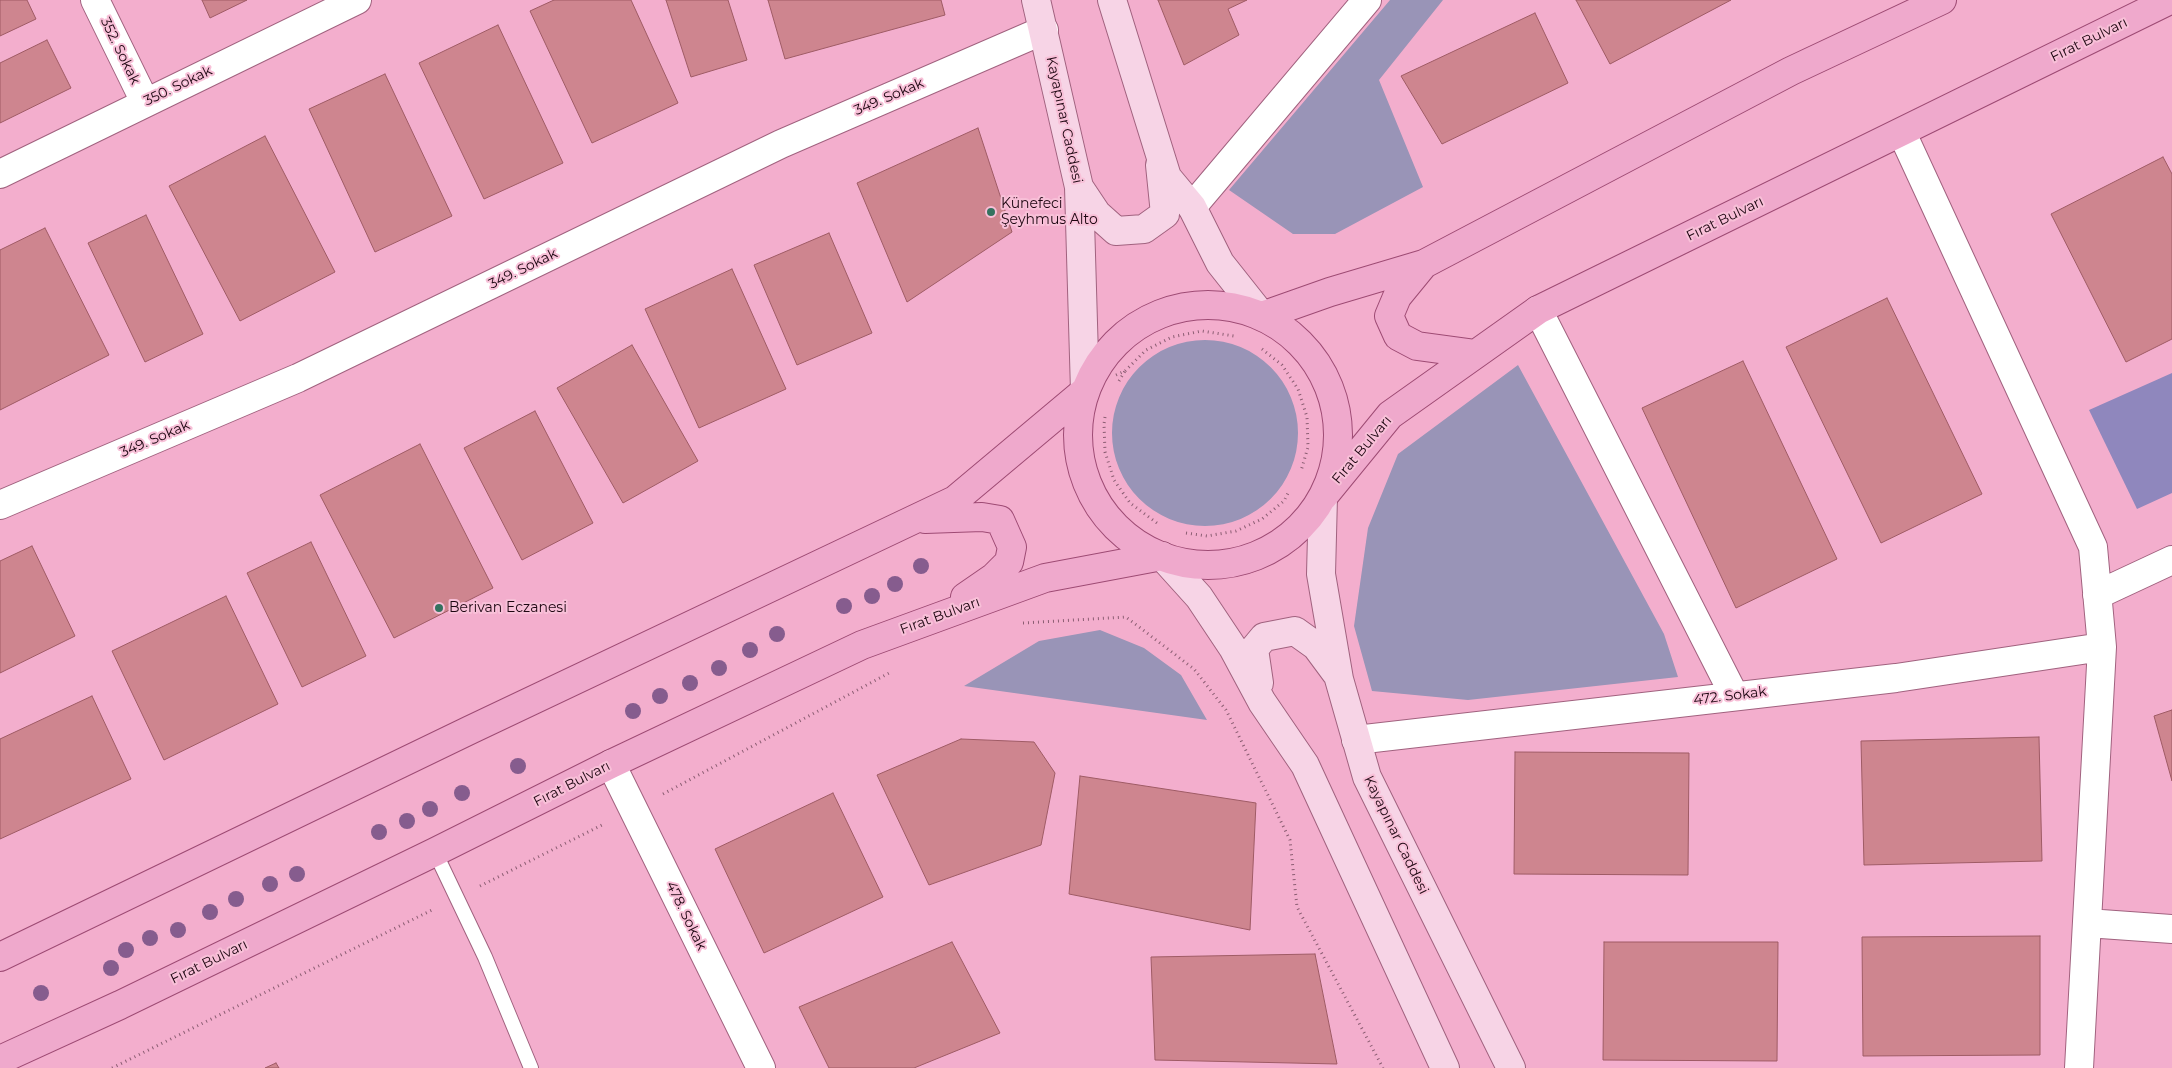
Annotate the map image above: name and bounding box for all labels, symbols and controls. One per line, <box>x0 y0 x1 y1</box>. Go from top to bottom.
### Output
street label: Fırat Bulvarı <box>2048 14 2130 66</box>
street label: 352. Sokak <box>97 15 143 87</box>
street label: Kayapınar Caddesi <box>1042 55 1086 185</box>
street label: 350. Sokak <box>141 62 215 110</box>
street label: 349. Sokak <box>852 75 926 119</box>
street label: Fırat Bulvarı <box>1684 193 1766 245</box>
place label: Künefeci Şeyhmus Alto <box>1001 196 1098 228</box>
marker: Künefeci Şeyhmus Alto <box>985 206 997 218</box>
street label: 349. Sokak <box>486 245 560 293</box>
street label: Fırat Bulvarı <box>1329 413 1395 487</box>
street label: 349. Sokak <box>118 417 192 461</box>
street label: Fırat Bulvarı <box>898 594 982 638</box>
place label: Berivan Eczanesi <box>449 600 567 616</box>
marker: Berivan Eczanesi <box>433 602 445 614</box>
street label: 472. Sokak <box>1692 683 1768 709</box>
street label: Fırat Bulvarı <box>531 758 613 810</box>
street label: Kayapınar Caddesi <box>1360 773 1432 897</box>
street label: 478. Sokak <box>662 879 710 953</box>
street label: Fırat Bulvarı <box>168 936 250 988</box>

